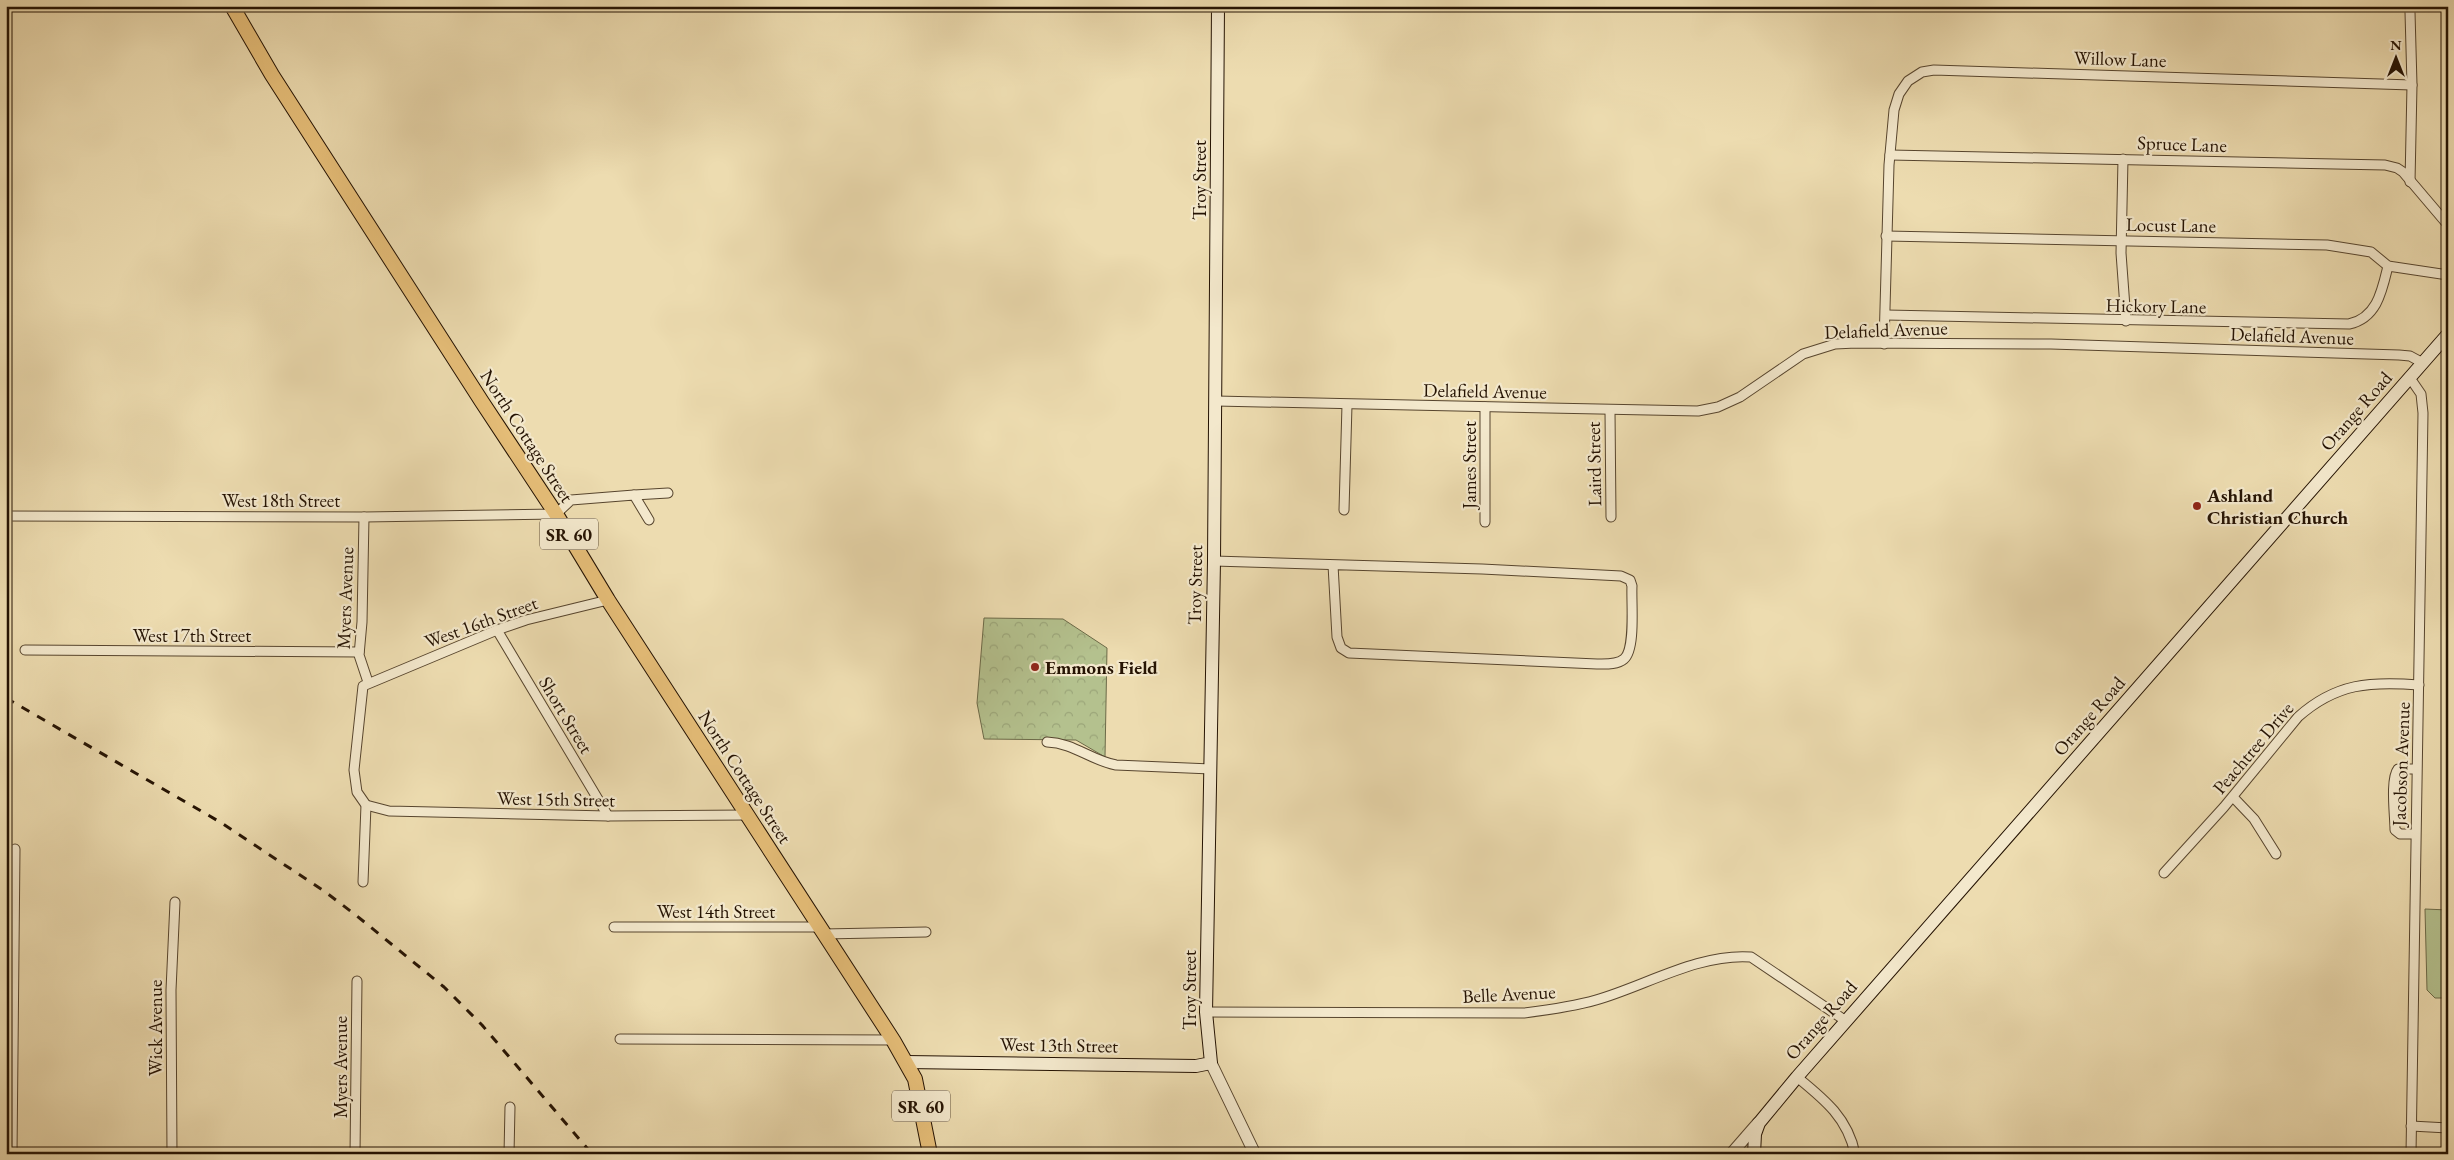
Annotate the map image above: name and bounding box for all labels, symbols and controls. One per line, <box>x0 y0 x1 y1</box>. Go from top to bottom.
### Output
north arrow <box>2372 32 2422 82</box>
text: N <box>2390 36 2402 54</box>
street label: Willow Lane <box>2073 45 2167 73</box>
street label: Spruce Lane <box>2137 130 2227 158</box>
street label: Troy Street <box>1187 140 1212 220</box>
street label: Locust Lane <box>2126 212 2216 238</box>
street label: Hickory Lane <box>2105 293 2207 319</box>
street label: Delafield Avenue <box>1824 315 1948 345</box>
street label: Delafield Avenue <box>2230 321 2354 351</box>
street label: North Cottage Street <box>475 365 579 507</box>
street label: Orange Road <box>2315 366 2398 456</box>
street label: Delafield Avenue <box>1423 377 1547 405</box>
street label: James Street <box>1457 421 1482 511</box>
street label: Laird Street <box>1581 421 1607 507</box>
place label: Ashland Christian Church <box>2206 483 2349 530</box>
street label: West 18th Street <box>222 488 340 513</box>
marker: Ashland Christian Church <box>2191 500 2203 512</box>
road number: SR 60 <box>540 518 598 550</box>
street label: Troy Street <box>1182 545 1208 625</box>
street label: Myers Avenue <box>331 546 359 650</box>
street label: West 16th Street <box>421 590 541 654</box>
street label: West 17th Street <box>133 623 251 648</box>
place label: Emmons Field <box>1045 655 1158 680</box>
marker: Emmons Field <box>1029 661 1041 673</box>
street label: Orange Road <box>2048 671 2131 761</box>
street label: Short Street <box>533 672 599 758</box>
street label: Peachtree Drive <box>2207 697 2299 799</box>
street label: Jacobson Avenue <box>2386 701 2416 829</box>
street label: North Cottage Street <box>693 706 797 848</box>
street label: West 15th Street <box>497 785 615 813</box>
street label: West 14th Street <box>657 899 775 924</box>
street label: Troy Street <box>1177 950 1202 1030</box>
street label: Orange Road <box>1780 975 1863 1065</box>
street label: Belle Avenue <box>1462 979 1556 1009</box>
street label: Wick Avenue <box>143 980 168 1076</box>
street label: Myers Avenue <box>328 1016 353 1118</box>
street label: West 13th Street <box>1000 1031 1118 1059</box>
road number: SR 60 <box>892 1090 950 1122</box>

